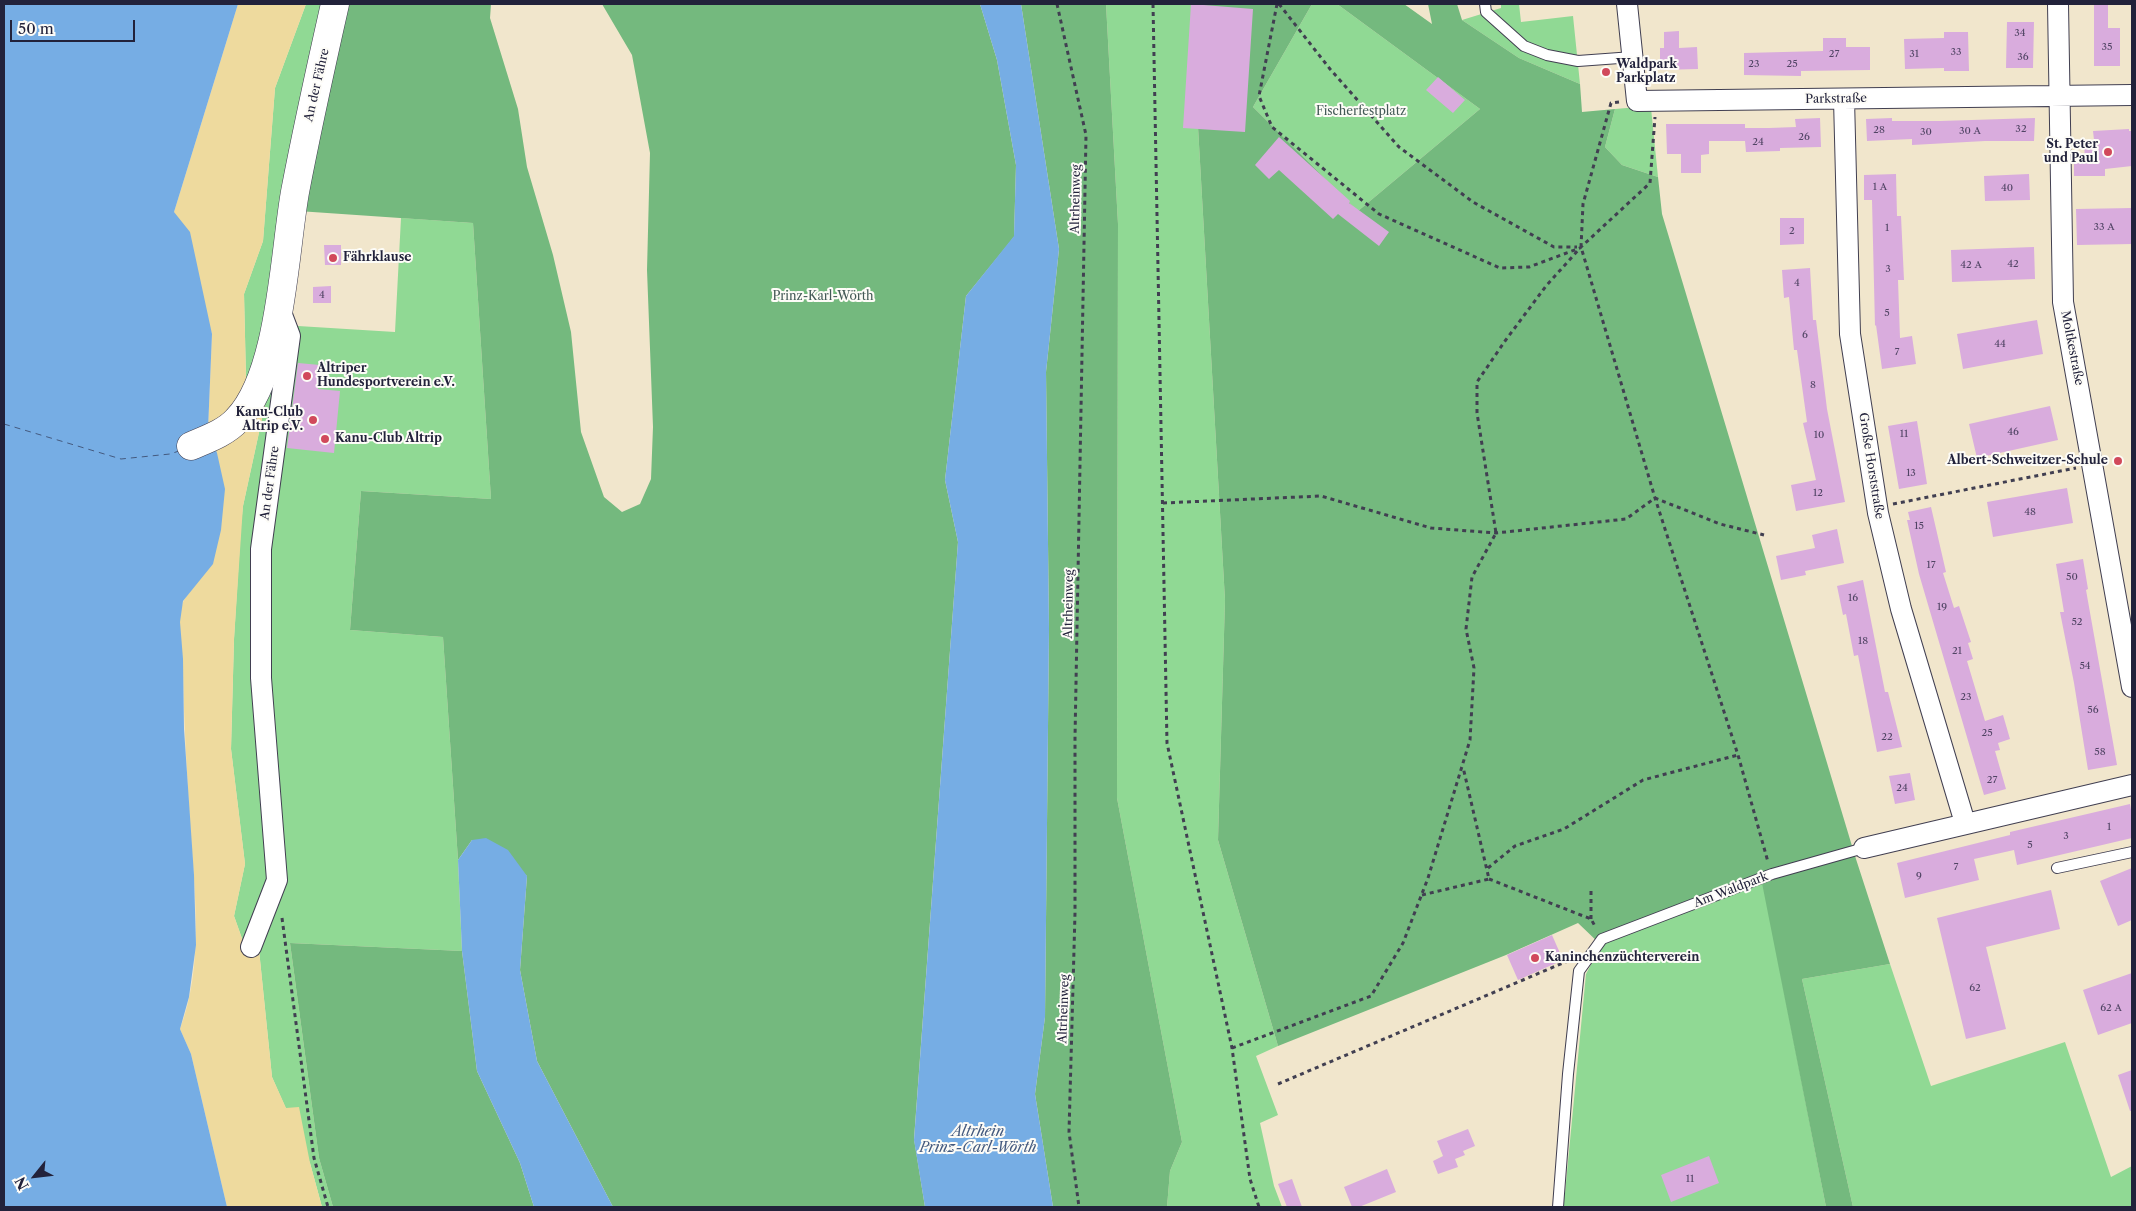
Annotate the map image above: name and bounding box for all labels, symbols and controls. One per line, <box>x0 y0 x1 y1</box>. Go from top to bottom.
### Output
scale bar <box>12 10 138 42</box>
text: 50 m <box>18 19 54 38</box>
house number: 34 <box>2014 27 2026 39</box>
house number: 35 <box>2102 41 2112 53</box>
house number: 33 <box>1950 46 1962 58</box>
street label: An der Fähre <box>302 47 332 123</box>
house number: 27 <box>1829 48 1839 60</box>
house number: 31 <box>1909 48 1919 60</box>
house number: 36 <box>2017 51 2029 63</box>
place label: Waldpark Parkplatz <box>1616 58 1677 86</box>
house number: 23 <box>1748 58 1760 70</box>
house number: 25 <box>1786 58 1798 70</box>
marker: Waldpark Parkplatz <box>1600 66 1612 78</box>
street label: Parkstraße <box>1805 91 1867 107</box>
park label: Fischerfestplatz <box>1316 105 1406 119</box>
house number: 32 <box>2015 123 2027 135</box>
house number: 28 <box>1873 124 1885 136</box>
house number: 30 A <box>1959 125 1981 137</box>
house number: 30 <box>1920 126 1932 138</box>
house number: 26 <box>1798 131 1810 143</box>
house number: 24 <box>1752 136 1764 148</box>
place label: St. Peter und Paul <box>2044 138 2098 166</box>
marker: St. Peter und Paul <box>2102 146 2114 158</box>
street label: Altrheinweg <box>1068 164 1084 234</box>
house number: 1 A <box>1873 181 1887 193</box>
house number: 40 <box>2001 182 2013 194</box>
house number: 33 A <box>2093 221 2115 233</box>
house number: 1 <box>1885 222 1889 234</box>
house number: 2 <box>1789 225 1795 237</box>
place label: Fährklause <box>343 251 411 265</box>
marker: Fährklause <box>327 252 339 264</box>
house number: 42 <box>2007 258 2019 270</box>
house number: 42 A <box>1960 259 1982 271</box>
house number: 3 <box>1885 263 1891 275</box>
house number: 4 <box>1794 277 1800 289</box>
house number: 4 <box>319 289 325 301</box>
park label: Prinz-Karl-Wörth <box>772 290 874 304</box>
house number: 5 <box>1884 307 1890 319</box>
street label: Moltkestraße <box>2058 309 2086 387</box>
house number: 6 <box>1802 329 1808 341</box>
house number: 44 <box>1994 338 2006 350</box>
house number: 7 <box>1895 346 1899 358</box>
place label: Altriper Hundesportverein e.V. <box>317 362 455 390</box>
marker: Altriper Hundesportverein e.V. <box>301 370 313 382</box>
house number: 8 <box>1810 379 1816 391</box>
place label: Kanu-Club Altrip e.V. <box>235 406 303 434</box>
street label: Große Horststraße <box>1855 412 1887 520</box>
marker: Kanu-Club Altrip e.V. <box>307 414 319 426</box>
house number: 46 <box>2007 426 2019 438</box>
house number: 11 <box>1900 428 1908 440</box>
house number: 10 <box>1814 429 1824 441</box>
place label: Kanu-Club Altrip <box>335 432 442 446</box>
marker: Kanu-Club Altrip <box>319 433 331 445</box>
street label: An der Fähre <box>258 445 282 521</box>
place label: Albert-Schweitzer-Schule <box>1947 454 2108 468</box>
marker: Albert-Schweitzer-Schule <box>2112 455 2124 467</box>
house number: 13 <box>1906 467 1916 479</box>
house number: 12 <box>1813 487 1823 499</box>
house number: 48 <box>2024 506 2036 518</box>
house number: 15 <box>1914 520 1924 532</box>
house number: 17 <box>1926 559 1936 571</box>
street label: Altrheinweg <box>1061 569 1077 639</box>
house number: 50 <box>2066 571 2078 583</box>
house number: 16 <box>1848 592 1858 604</box>
house number: 19 <box>1937 601 1947 613</box>
house number: 52 <box>2071 616 2083 628</box>
house number: 18 <box>1858 635 1868 647</box>
house number: 21 <box>1952 645 1962 657</box>
house number: 54 <box>2079 660 2091 672</box>
house number: 23 <box>1960 691 1972 703</box>
house number: 56 <box>2087 704 2099 716</box>
house number: 25 <box>1981 727 1993 739</box>
house number: 22 <box>1881 731 1893 743</box>
house number: 58 <box>2094 746 2106 758</box>
house number: 27 <box>1987 774 1997 786</box>
house number: 24 <box>1896 782 1908 794</box>
house number: 1 <box>2107 821 2111 833</box>
house number: 3 <box>2063 830 2069 842</box>
house number: 5 <box>2027 839 2033 851</box>
house number: 7 <box>1954 861 1958 873</box>
street label: Am Waldpark <box>1692 869 1770 911</box>
house number: 9 <box>1916 870 1922 882</box>
place label: Kaninchenzüchterverein <box>1545 951 1700 965</box>
marker: Kaninchenzüchterverein <box>1529 952 1541 964</box>
street label: Altrheinweg <box>1056 974 1072 1044</box>
house number: 62 <box>1969 982 1981 994</box>
house number: 62 A <box>2100 1002 2122 1014</box>
water label: Altrhein Prinz-Carl-Wörth <box>920 1124 1036 1156</box>
north arrow <box>10 1151 60 1201</box>
house number: 11 <box>1686 1173 1694 1185</box>
text: N <box>11 1174 33 1193</box>

